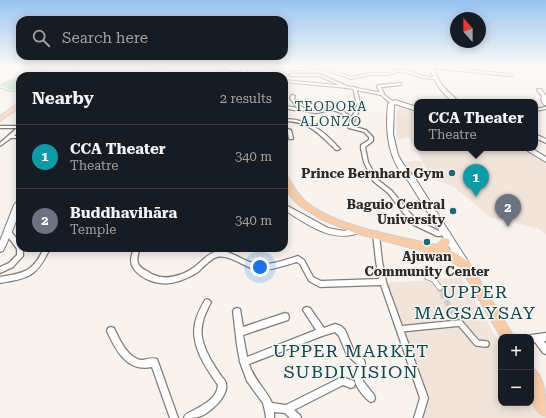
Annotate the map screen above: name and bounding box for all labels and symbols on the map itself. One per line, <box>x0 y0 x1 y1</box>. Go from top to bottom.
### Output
north arrow <box>450 12 486 48</box>
district label: TEODORA ALONZO <box>295 99 367 129</box>
pin: 1 <box>463 164 489 197</box>
place label: Prince Bernhard Gym <box>301 166 444 181</box>
marker: Prince Bernhard Gym <box>447 168 457 178</box>
pin: 2 <box>495 194 521 227</box>
place label: Baguio Central University <box>347 197 446 227</box>
marker: Baguio Central University <box>448 206 458 216</box>
marker: Ajuwan Community Center <box>422 237 432 247</box>
place label: Ajuwan Community Center <box>364 249 490 279</box>
your location <box>250 257 270 277</box>
district label: UPPER MAGSAYSAY <box>414 281 536 323</box>
district label: UPPER MARKET SUBDIVISION <box>273 340 429 382</box>

